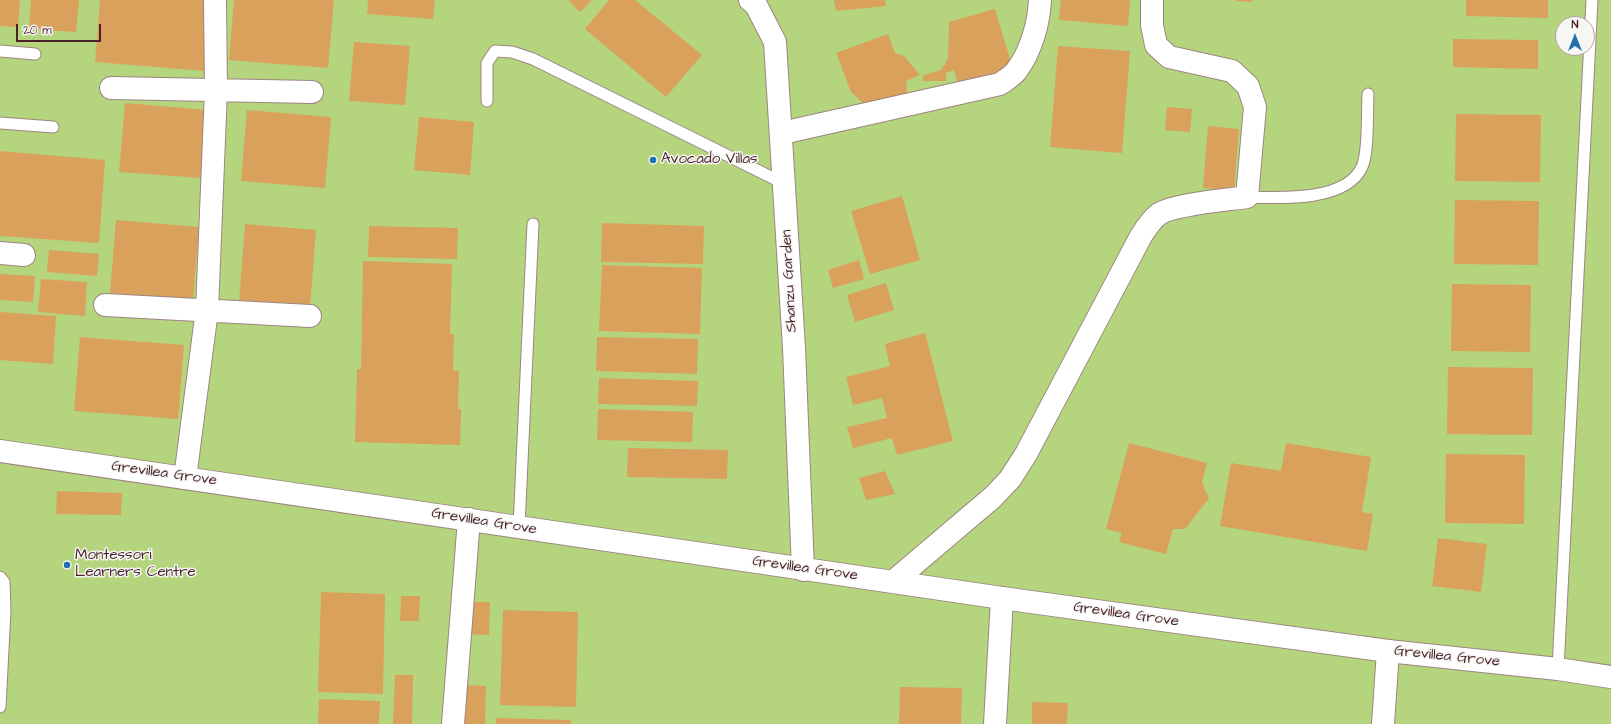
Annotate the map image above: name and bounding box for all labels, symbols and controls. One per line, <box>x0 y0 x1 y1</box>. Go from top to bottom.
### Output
scale bar <box>18 16 103 42</box>
north arrow <box>1555 16 1595 56</box>
text: N <box>1572 17 1578 32</box>
text: 20 m <box>23 22 52 39</box>
place label: Avocado Villas <box>661 151 758 169</box>
marker: Avocado Villas <box>648 155 658 165</box>
street label: Shanzu Garden <box>778 229 802 333</box>
street label: Grevillea Grove <box>110 458 218 490</box>
street label: Grevillea Grove <box>430 505 538 539</box>
place label: Montessori Learners Centre <box>75 547 196 582</box>
street label: Grevillea Grove <box>751 553 859 585</box>
marker: Montessori Learners Centre <box>62 560 72 570</box>
street label: Grevillea Grove <box>1072 599 1180 631</box>
street label: Grevillea Grove <box>1393 642 1501 672</box>

